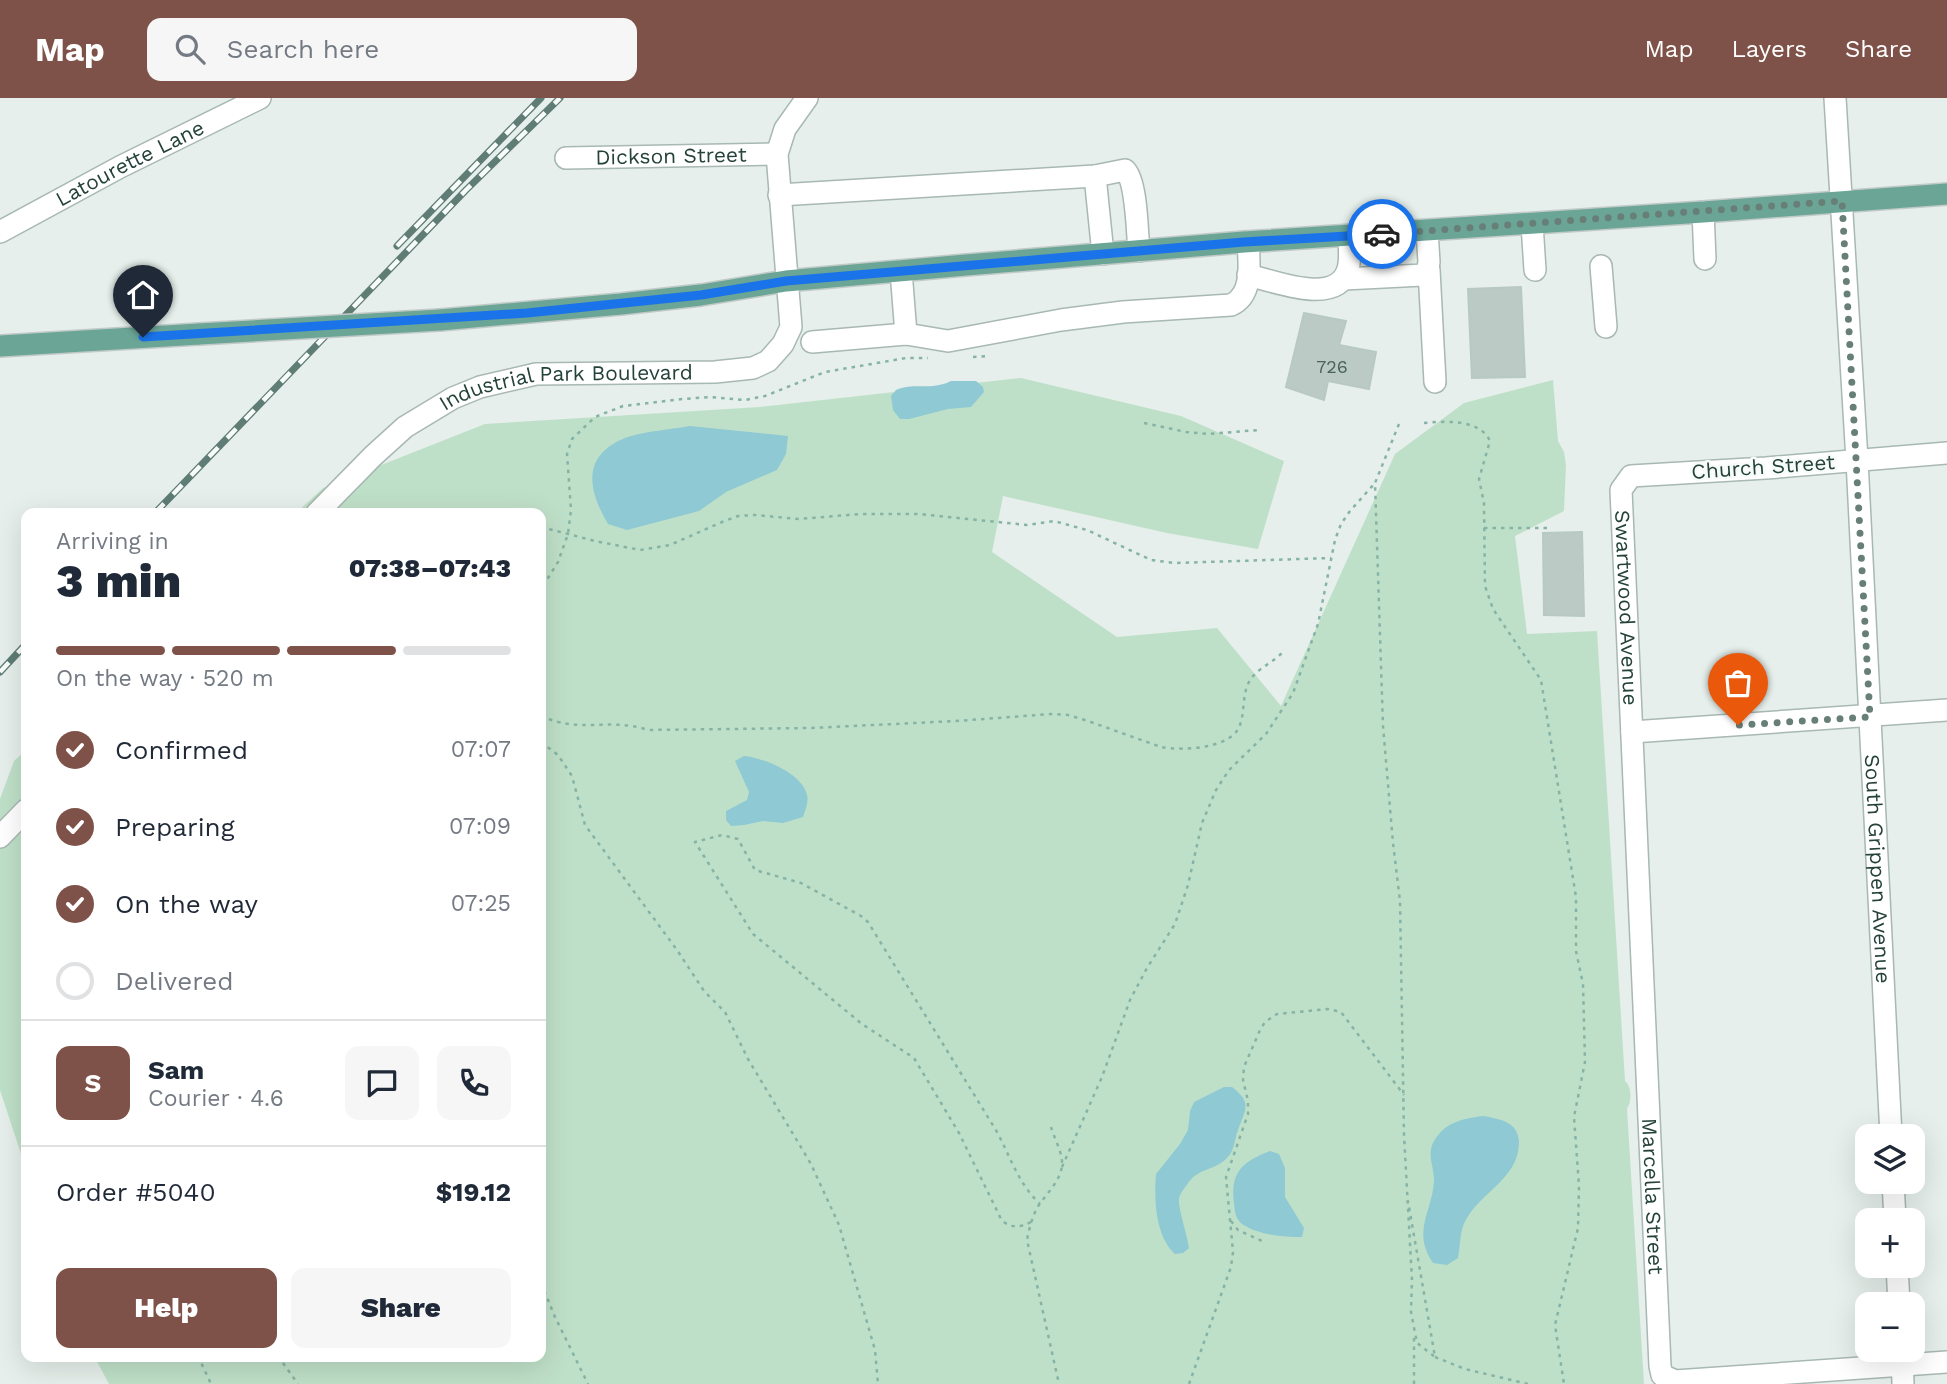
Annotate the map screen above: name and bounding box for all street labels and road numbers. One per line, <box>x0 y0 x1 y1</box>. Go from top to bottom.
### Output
street label: Latourette Lane <box>51 115 208 212</box>
street label: Dickson Street <box>595 142 747 169</box>
street label: Industrial Park Boulevard <box>434 359 693 415</box>
street label: Church Street <box>1690 449 1836 484</box>
street label: Swartwood Avenue <box>1610 509 1644 706</box>
street label: South Grippen Avenue <box>1860 754 1896 984</box>
street label: Marcella Street <box>1637 1117 1669 1275</box>

